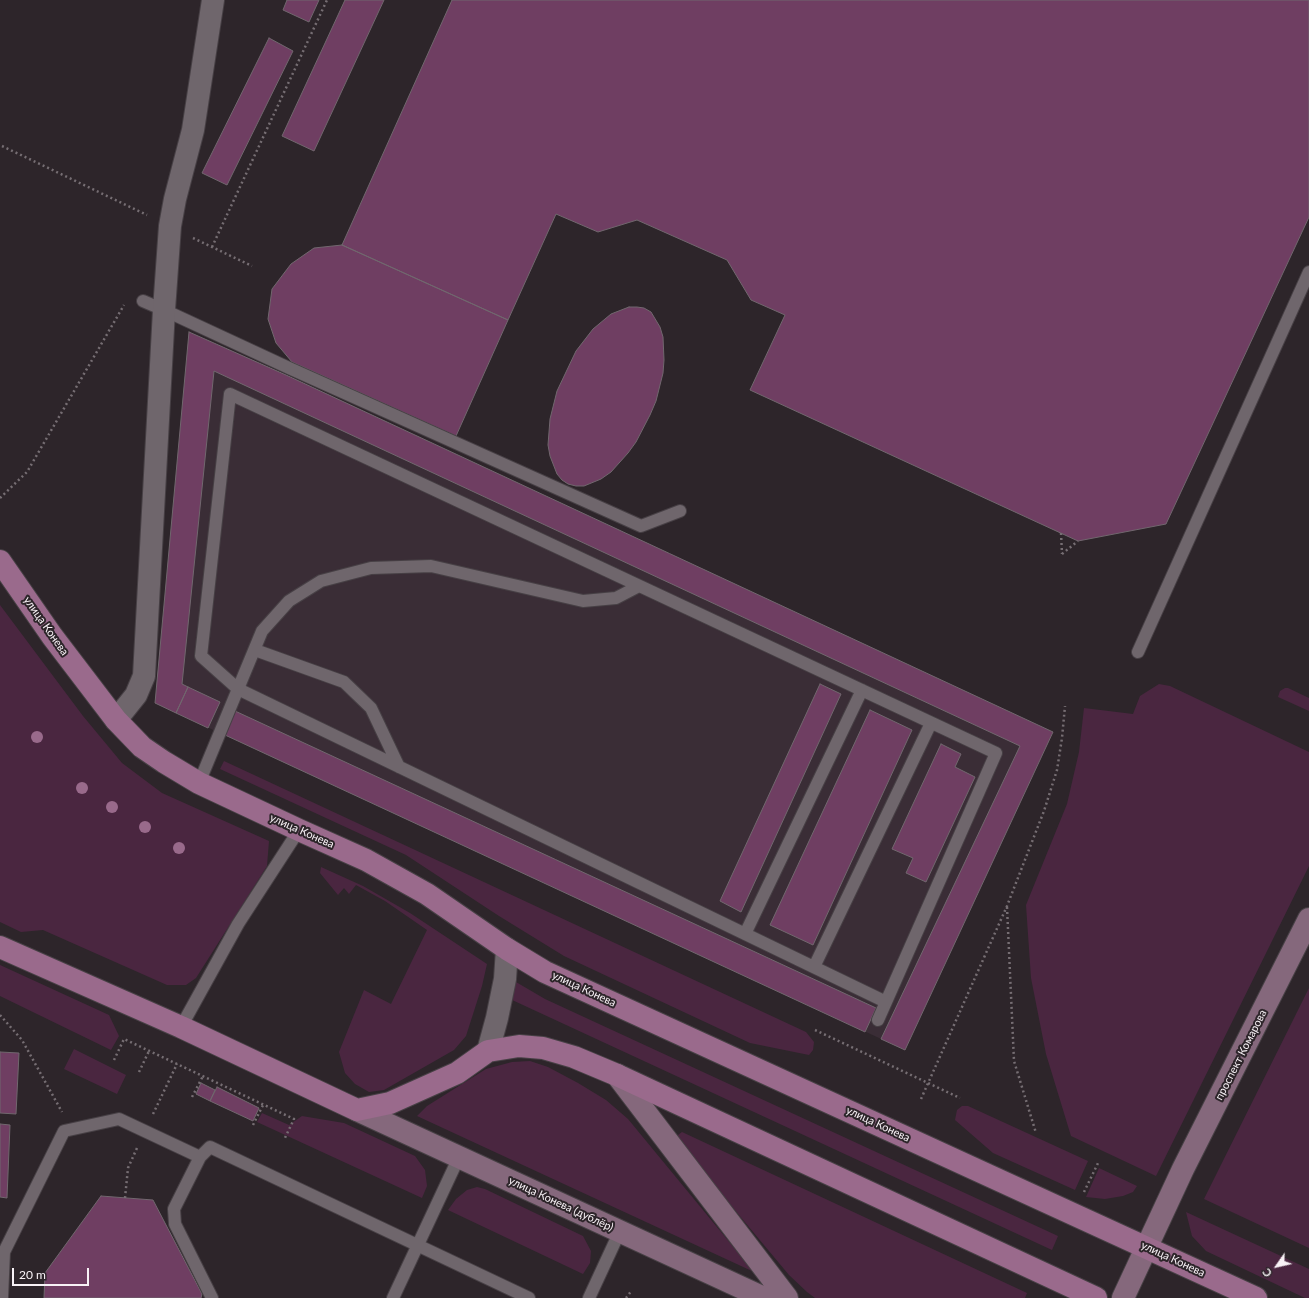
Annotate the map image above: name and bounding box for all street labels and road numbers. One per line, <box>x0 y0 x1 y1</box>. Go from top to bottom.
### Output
street label: улица Конева <box>21 594 71 658</box>
street label: улица Конева <box>268 811 336 851</box>
street label: улица Конева <box>550 968 618 1010</box>
street label: проспект Комарова <box>1212 1008 1270 1102</box>
street label: улица Конева <box>844 1103 912 1145</box>
street label: улица Конева (дублёр) <box>506 1174 616 1234</box>
street label: улица Конева <box>1139 1238 1207 1280</box>

